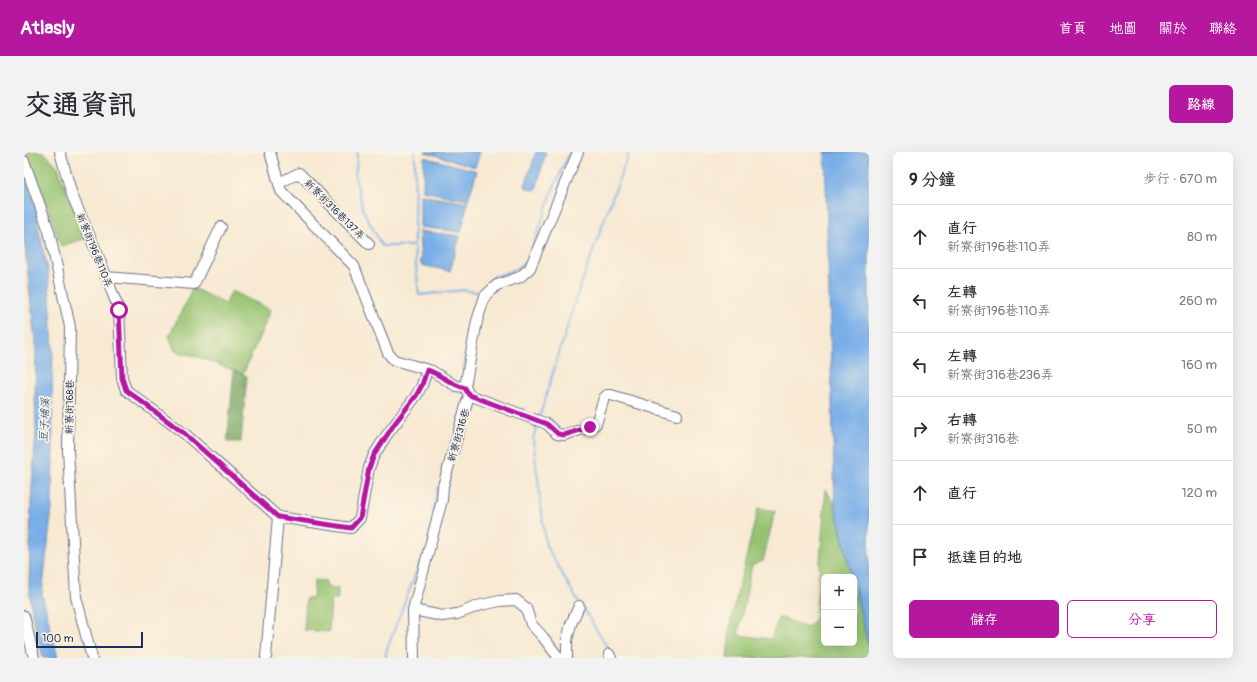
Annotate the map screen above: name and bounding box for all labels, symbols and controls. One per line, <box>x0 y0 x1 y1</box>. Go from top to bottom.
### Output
text: Atlasly <box>20 16 74 40</box>
text: 首頁 <box>1059 20 1087 37</box>
text: 地圖 <box>1109 20 1137 37</box>
text: 關於 <box>1159 20 1187 37</box>
text: 聯絡 <box>1209 20 1237 37</box>
button: 路線 <box>1169 85 1233 123</box>
text: 交通資訊 <box>24 88 136 123</box>
text: 9 分鐘 <box>909 169 955 190</box>
text: 步行 · 670 m <box>1144 171 1217 187</box>
street label: 新寮街316巷137弄 <box>302 177 367 242</box>
street label: 新寮街196巷110弄 <box>74 211 115 289</box>
text: 直行 <box>947 219 977 238</box>
icon: ahead <box>909 226 931 248</box>
text: 80 m <box>1187 229 1217 245</box>
text: 新寮街196巷110弄 <box>947 239 1050 255</box>
text: 左轉 <box>947 283 977 302</box>
icon: left <box>909 290 931 312</box>
text: 260 m <box>1179 293 1217 309</box>
route start <box>110 301 128 319</box>
text: 新寮街196巷110弄 <box>947 303 1050 319</box>
text: 左轉 <box>947 347 977 366</box>
icon: left <box>909 354 931 376</box>
text: 160 m <box>1181 357 1217 373</box>
text: 新寮街316巷236弄 <box>947 367 1054 383</box>
street label: 新寮街168巷 <box>64 379 76 435</box>
water label: 豆子埔溪 <box>37 397 52 442</box>
street label: 新寮街316巷 <box>446 406 473 464</box>
text: 右轉 <box>947 411 977 430</box>
route end <box>581 418 599 436</box>
icon: right <box>909 418 931 440</box>
text: 50 m <box>1187 421 1217 437</box>
text: 新寮街316巷 <box>947 431 1019 447</box>
icon: ahead <box>909 482 931 504</box>
text: 直行 <box>947 484 977 503</box>
text: 120 m <box>1181 485 1217 501</box>
icon: arrive <box>909 546 931 568</box>
text: 抵達目的地 <box>947 548 1022 567</box>
map controls <box>821 574 857 646</box>
button: + <box>821 574 857 610</box>
button: 儲存 <box>909 600 1059 638</box>
button: 分享 <box>1067 600 1217 638</box>
button: − <box>821 610 857 646</box>
scale bar <box>36 630 143 649</box>
text: 100 m <box>42 632 73 645</box>

